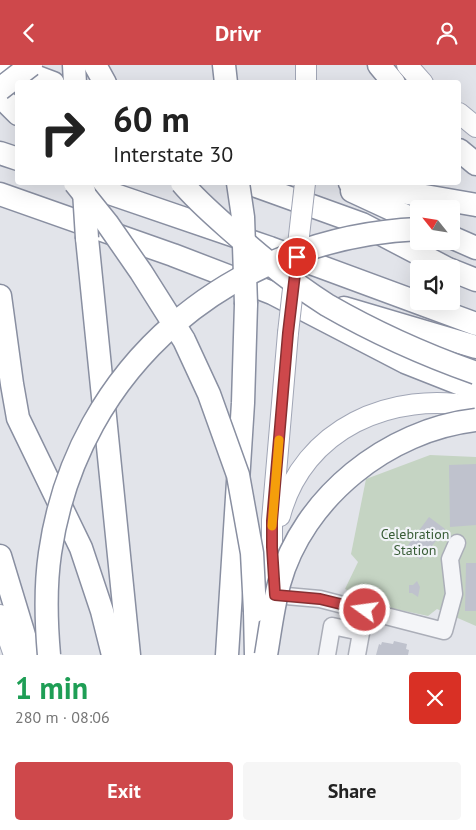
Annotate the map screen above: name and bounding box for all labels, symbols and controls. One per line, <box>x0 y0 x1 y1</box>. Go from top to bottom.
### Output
icon: back <box>15 19 43 47</box>
text: Drivr <box>215 19 261 47</box>
icon: person <box>433 19 461 47</box>
text: 60 m <box>113 96 190 142</box>
icon: right <box>30 100 95 165</box>
text: Interstate 30 <box>113 140 233 168</box>
north arrow <box>410 200 460 250</box>
map controls <box>410 200 460 310</box>
pin <box>276 236 318 278</box>
icon: arrive <box>283 243 311 271</box>
button: sound <box>410 260 460 310</box>
park label: Celebration Station <box>381 525 449 559</box>
position arrow <box>338 583 390 635</box>
text: 1 min <box>15 668 88 707</box>
button: close <box>409 672 461 724</box>
text: 280 m · 08:06 <box>15 707 110 727</box>
button: Exit <box>15 762 233 820</box>
button: Share <box>243 762 461 820</box>

